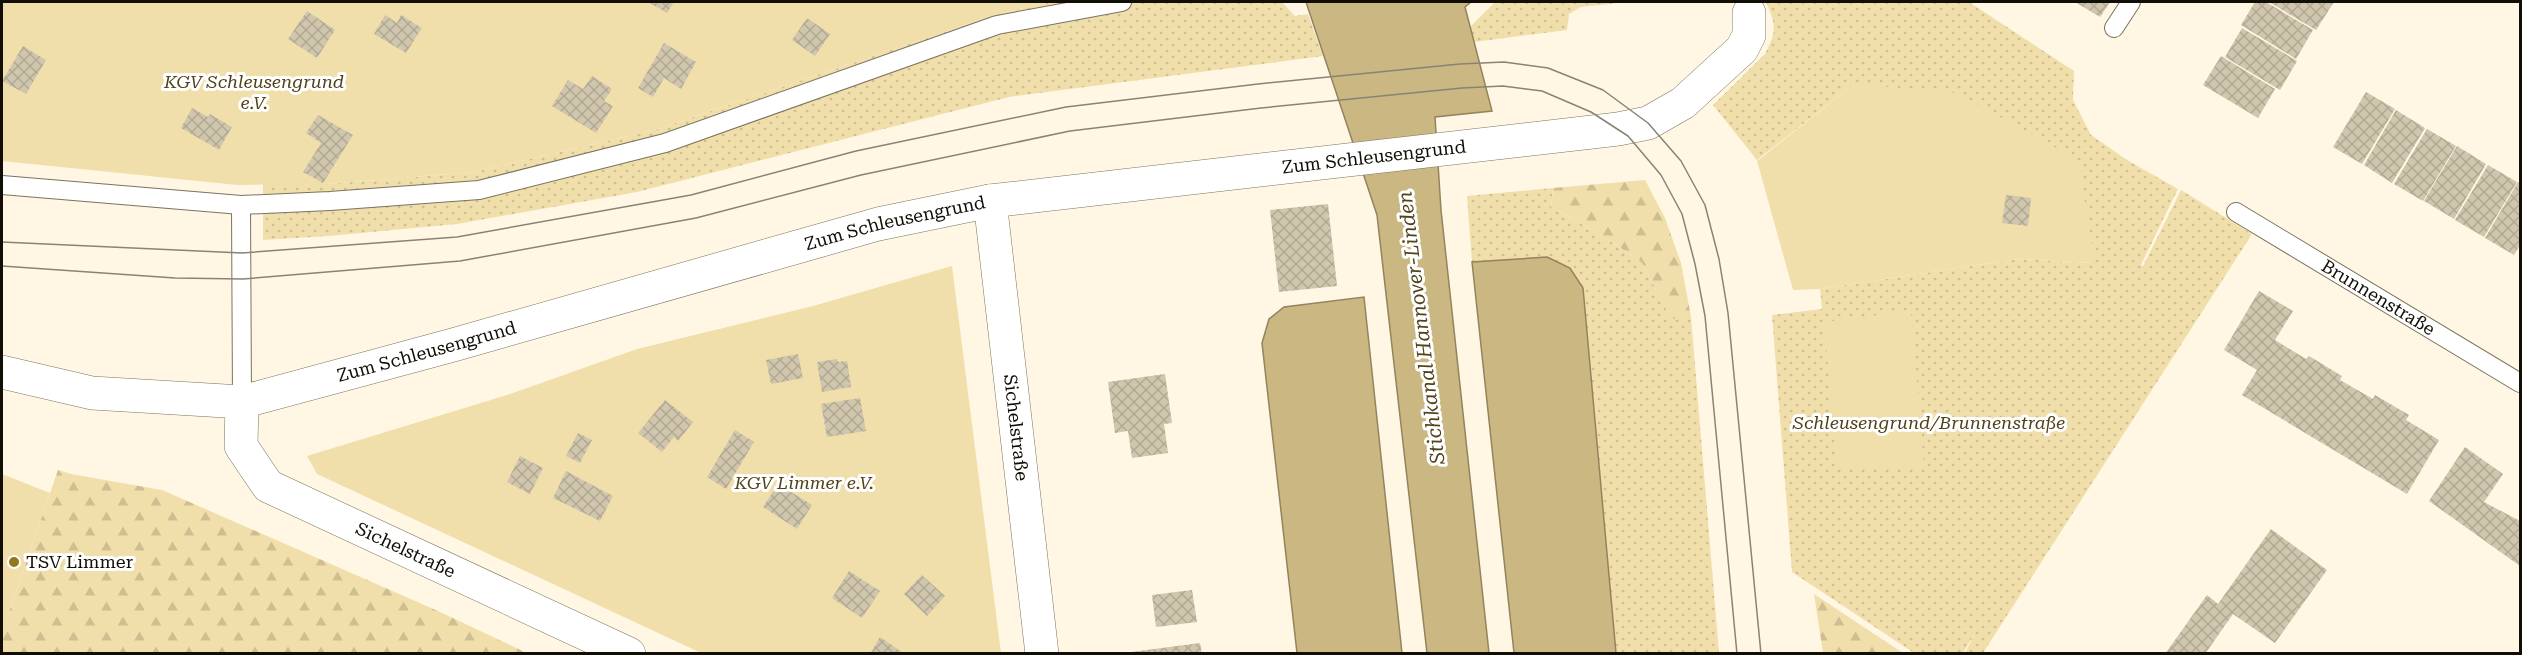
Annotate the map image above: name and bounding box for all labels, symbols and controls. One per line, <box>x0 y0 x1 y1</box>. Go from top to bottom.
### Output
park label: KGV Schleusengrund e.V. <box>163 71 344 113</box>
street label: Zum Schleusengrund <box>1281 135 1468 177</box>
water label: Stichkanal Hannover-Linden <box>1392 190 1450 467</box>
street label: Zum Schleusengrund <box>802 191 988 254</box>
street label: Brunnenstraße <box>2318 255 2439 339</box>
street label: Zum Schleusengrund <box>335 316 519 386</box>
street label: Sichelstraße <box>1000 373 1033 482</box>
park label: Schleusengrund/Brunnenstraße <box>1792 412 2065 433</box>
park label: KGV Limmer e.V. <box>733 472 874 493</box>
street label: Sichelstraße <box>353 517 459 582</box>
place label: TSV Limmer <box>26 551 133 572</box>
marker: TSV Limmer <box>7 555 21 569</box>

